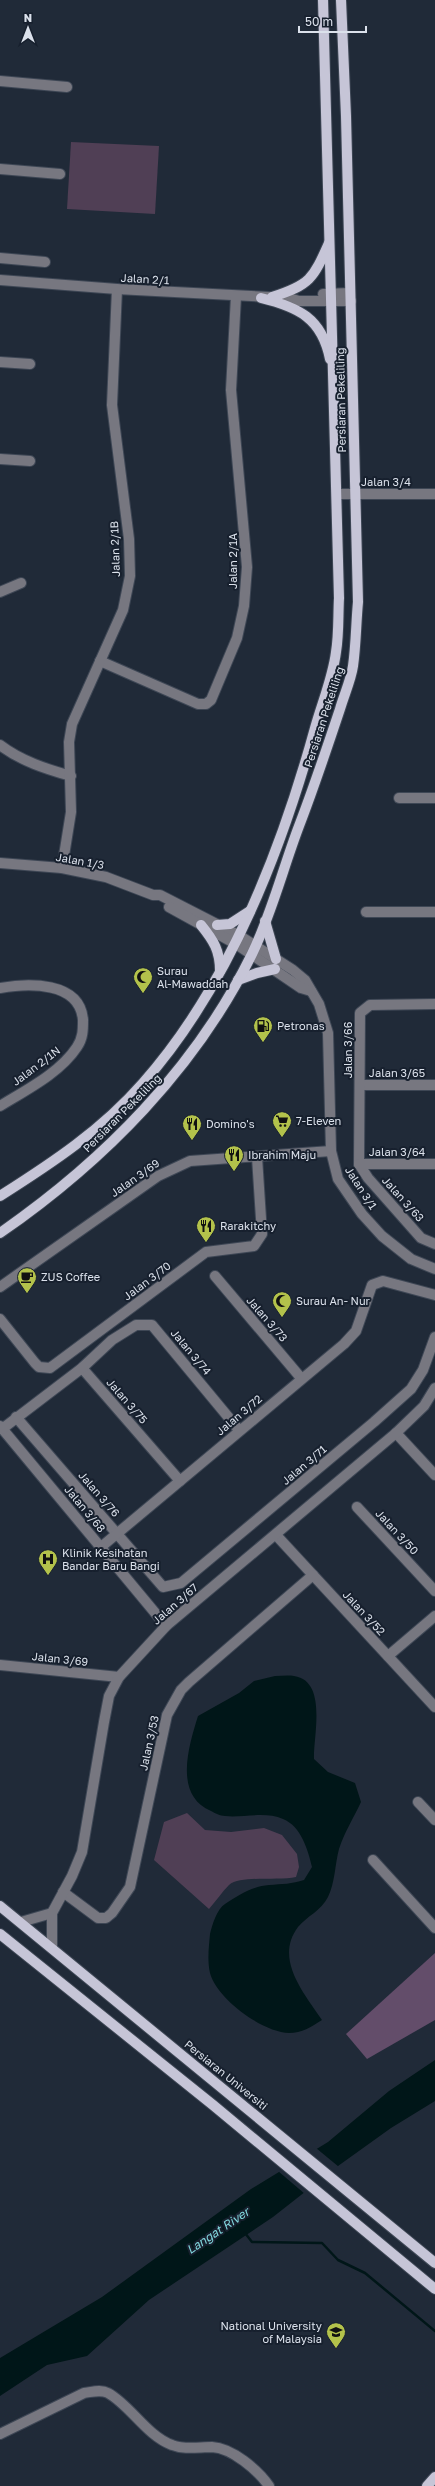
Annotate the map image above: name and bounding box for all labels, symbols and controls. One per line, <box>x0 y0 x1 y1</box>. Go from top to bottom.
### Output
north arrow <box>8 8 48 48</box>
scale bar <box>299 8 366 34</box>
text: N <box>24 11 32 24</box>
text: 50 m <box>305 14 333 29</box>
street label: Jalan 2/1 <box>120 271 170 286</box>
street label: Persiaran Pekeliling <box>333 347 348 453</box>
street label: Jalan 3/4 <box>361 475 411 488</box>
street label: Jalan 2/1B <box>107 521 122 577</box>
street label: Jalan 2/1A <box>226 532 239 589</box>
street label: Persiaran Pekeliling <box>301 665 346 769</box>
street label: Jalan 1/3 <box>55 850 105 871</box>
place label: Surau Al-Mawaddah <box>157 964 228 990</box>
mosque icon: Surau Al-Mawaddah <box>132 966 154 994</box>
fuel station icon: Petronas <box>252 1015 274 1043</box>
place label: Petronas <box>277 1019 325 1032</box>
street label: Jalan 3/66 <box>341 1021 354 1078</box>
street label: Jalan 2/1N <box>9 1043 62 1088</box>
street label: Jalan 3/65 <box>369 1066 425 1079</box>
street label: Persiaran Pekeliling <box>80 1071 163 1154</box>
supermarket icon: 7-Eleven <box>271 1110 293 1138</box>
restaurant icon: Domino's <box>181 1113 203 1141</box>
place label: 7-Eleven <box>296 1114 341 1127</box>
place label: Domino's <box>206 1117 255 1130</box>
restaurant icon: Ibrahim Maju <box>223 1144 245 1172</box>
street label: Jalan 3/64 <box>369 1145 426 1158</box>
place label: Ibrahim Maju <box>248 1148 316 1161</box>
street label: Jalan 3/69 <box>108 1156 162 1199</box>
street label: Jalan 3/1 <box>343 1164 380 1212</box>
street label: Jalan 3/63 <box>380 1173 427 1224</box>
restaurant icon: Rarakitchy <box>195 1215 217 1243</box>
place label: Rarakitchy <box>220 1219 276 1232</box>
street label: Jalan 3/70 <box>120 1258 173 1303</box>
cafe icon: ZUS Coffee <box>16 1266 38 1294</box>
place label: ZUS Coffee <box>41 1270 100 1283</box>
mosque icon: Surau An- Nur <box>271 1290 293 1318</box>
street label: Jalan 3/73 <box>244 1293 291 1344</box>
place label: Surau An- Nur <box>296 1294 371 1307</box>
street label: Jalan 3/74 <box>168 1326 214 1377</box>
street label: Jalan 3/75 <box>104 1375 150 1426</box>
street label: Jalan 3/72 <box>213 1392 264 1437</box>
street label: Jalan 3/71 <box>279 1442 329 1487</box>
street label: Jalan 3/76 <box>76 1468 123 1519</box>
street label: Jalan 3/68 <box>62 1483 109 1535</box>
street label: Jalan 3/50 <box>373 1507 421 1557</box>
place label: Klinik Kesihatan Bandar Baru Bangi <box>62 1546 160 1572</box>
hospital icon: Klinik Kesihatan Bandar Baru Bangi <box>37 1548 59 1576</box>
street label: Jalan 3/67 <box>149 1580 200 1627</box>
street label: Jalan 3/52 <box>340 1588 388 1638</box>
street label: Jalan 3/69 <box>31 1649 89 1668</box>
street label: Jalan 3/53 <box>136 1714 161 1772</box>
street label: Persiaran Universiti <box>182 2037 271 2112</box>
water label: Langat River <box>183 2203 254 2257</box>
place label: National University of Malaysia <box>220 2319 322 2345</box>
school or university icon: National University of Malaysia <box>325 2321 347 2349</box>

